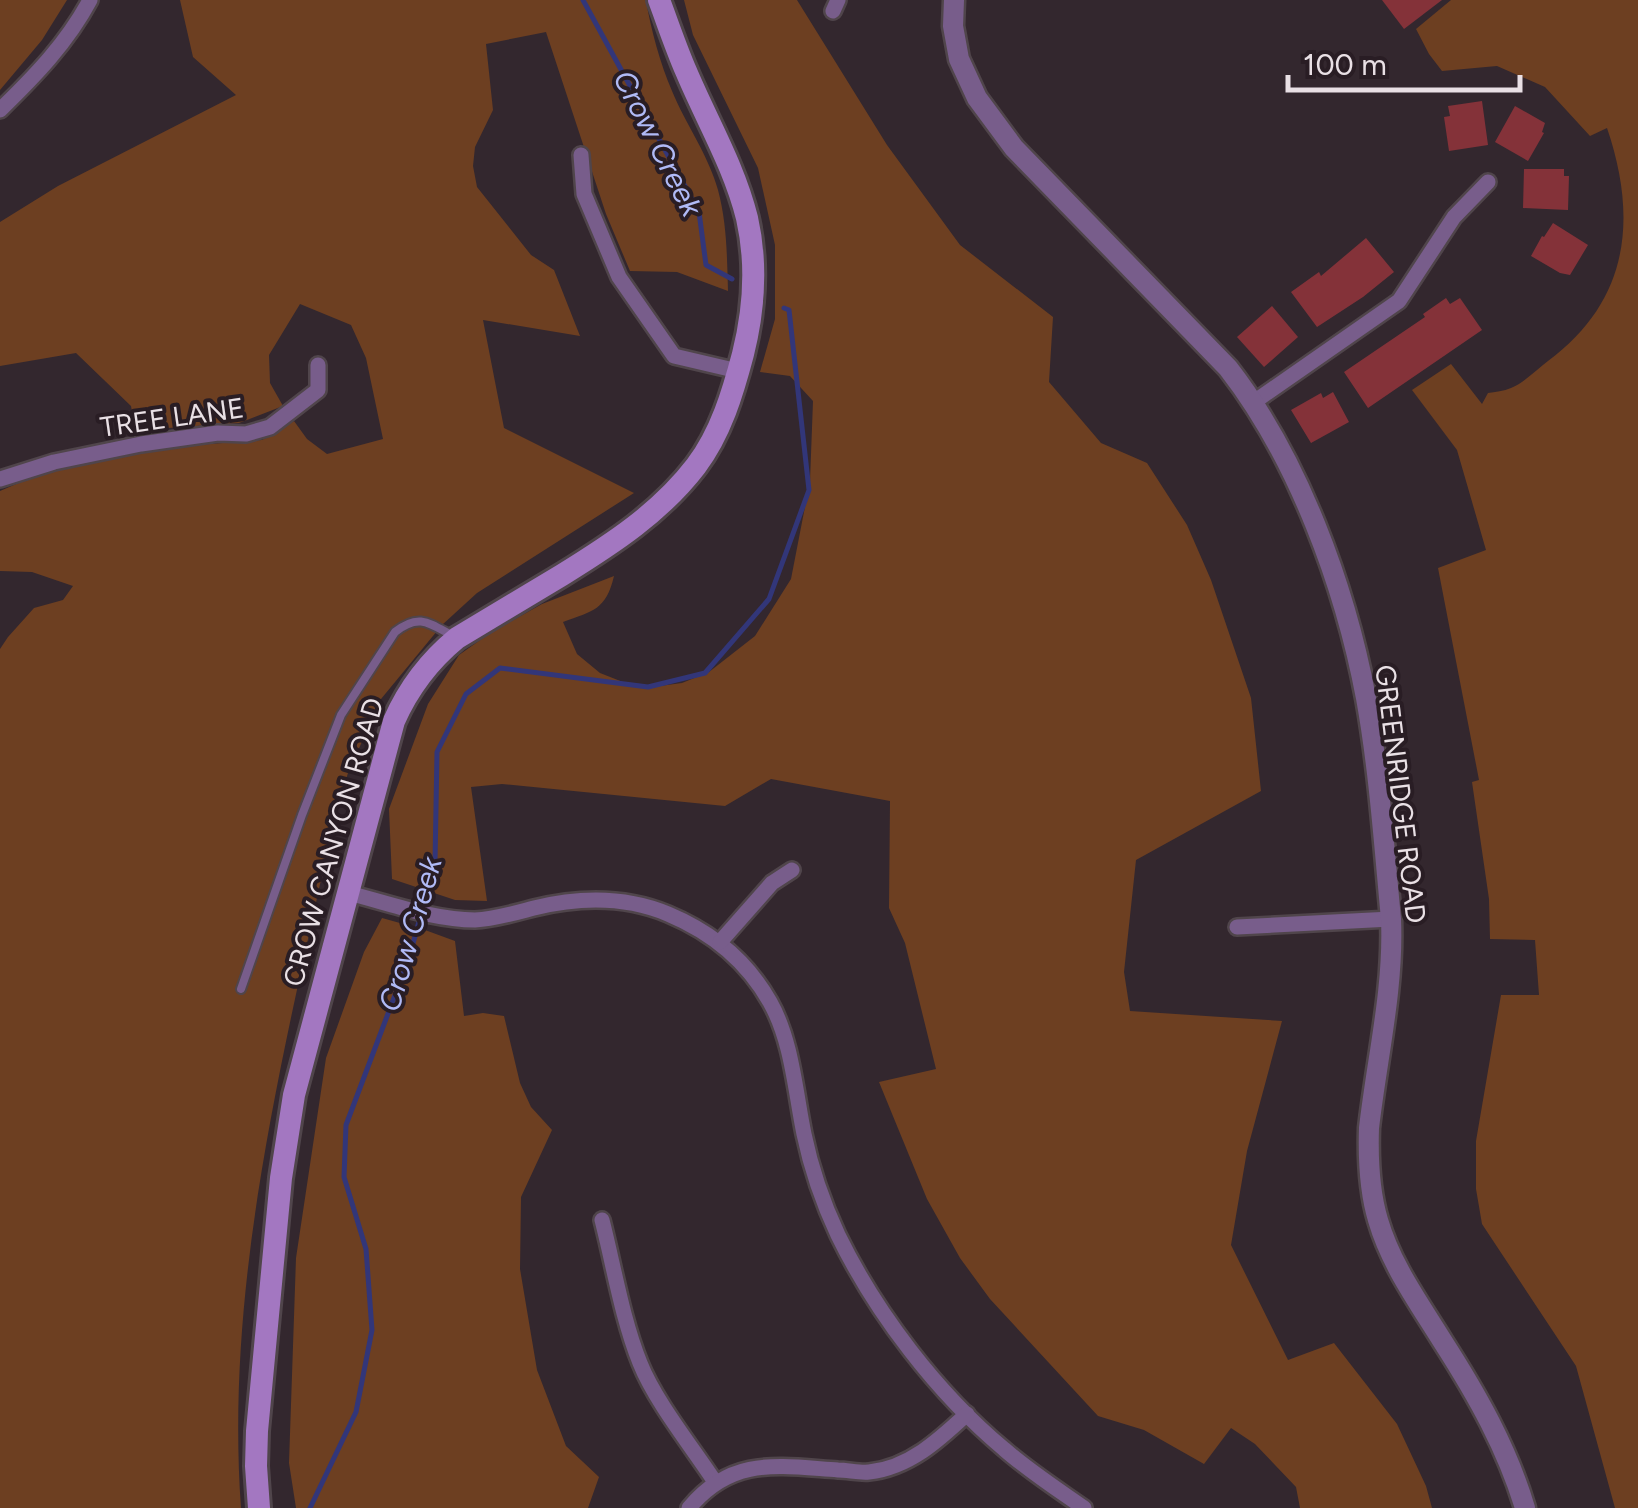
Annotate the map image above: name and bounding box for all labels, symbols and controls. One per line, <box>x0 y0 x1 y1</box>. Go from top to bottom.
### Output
scale bar <box>1288 30 1520 92</box>
text: 100 m <box>1303 46 1387 83</box>
water label: Crow Creek <box>605 64 711 224</box>
street label: TREE LANE <box>98 390 246 444</box>
street label: GREENRIDGE ROAD <box>1368 663 1434 925</box>
street label: CROW CANYON ROAD <box>276 694 390 990</box>
water label: Crow Creek <box>370 851 450 1016</box>

